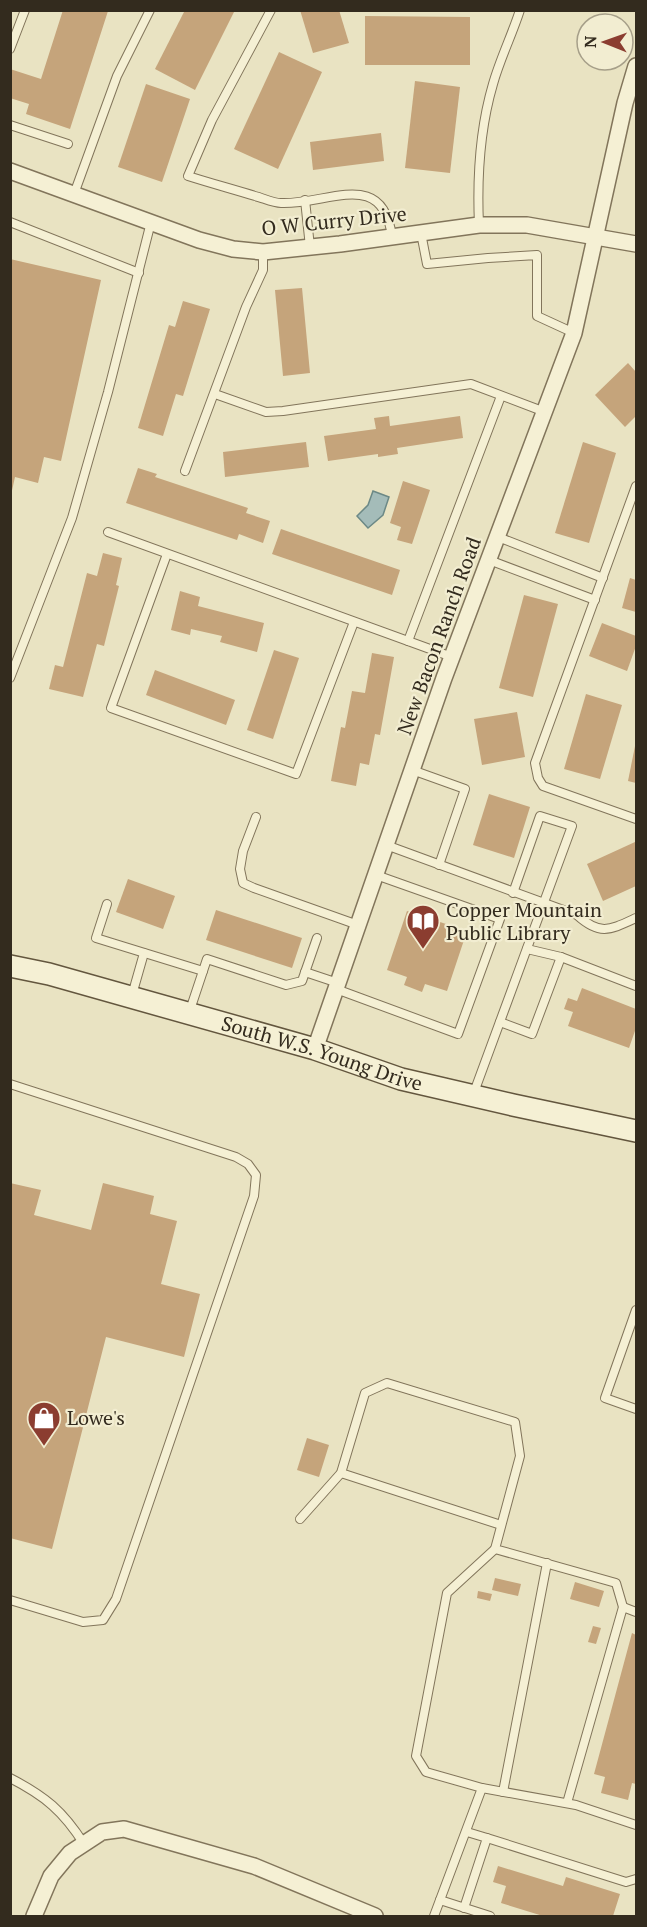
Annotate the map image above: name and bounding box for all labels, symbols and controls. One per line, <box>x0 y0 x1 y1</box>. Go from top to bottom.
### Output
north arrow <box>575 12 635 72</box>
text: N <box>579 35 601 48</box>
street label: O W Curry Drive <box>260 199 408 242</box>
street label: New Bacon Ranch Road <box>390 533 487 738</box>
place label: Copper Mountain Public Library <box>446 896 602 946</box>
library icon: Copper Mountain Public Library <box>405 903 441 950</box>
street label: South W.S. Young Drive <box>218 1009 425 1097</box>
shop icon: Lowe's <box>26 1400 62 1447</box>
place label: Lowe's <box>67 1404 125 1431</box>

